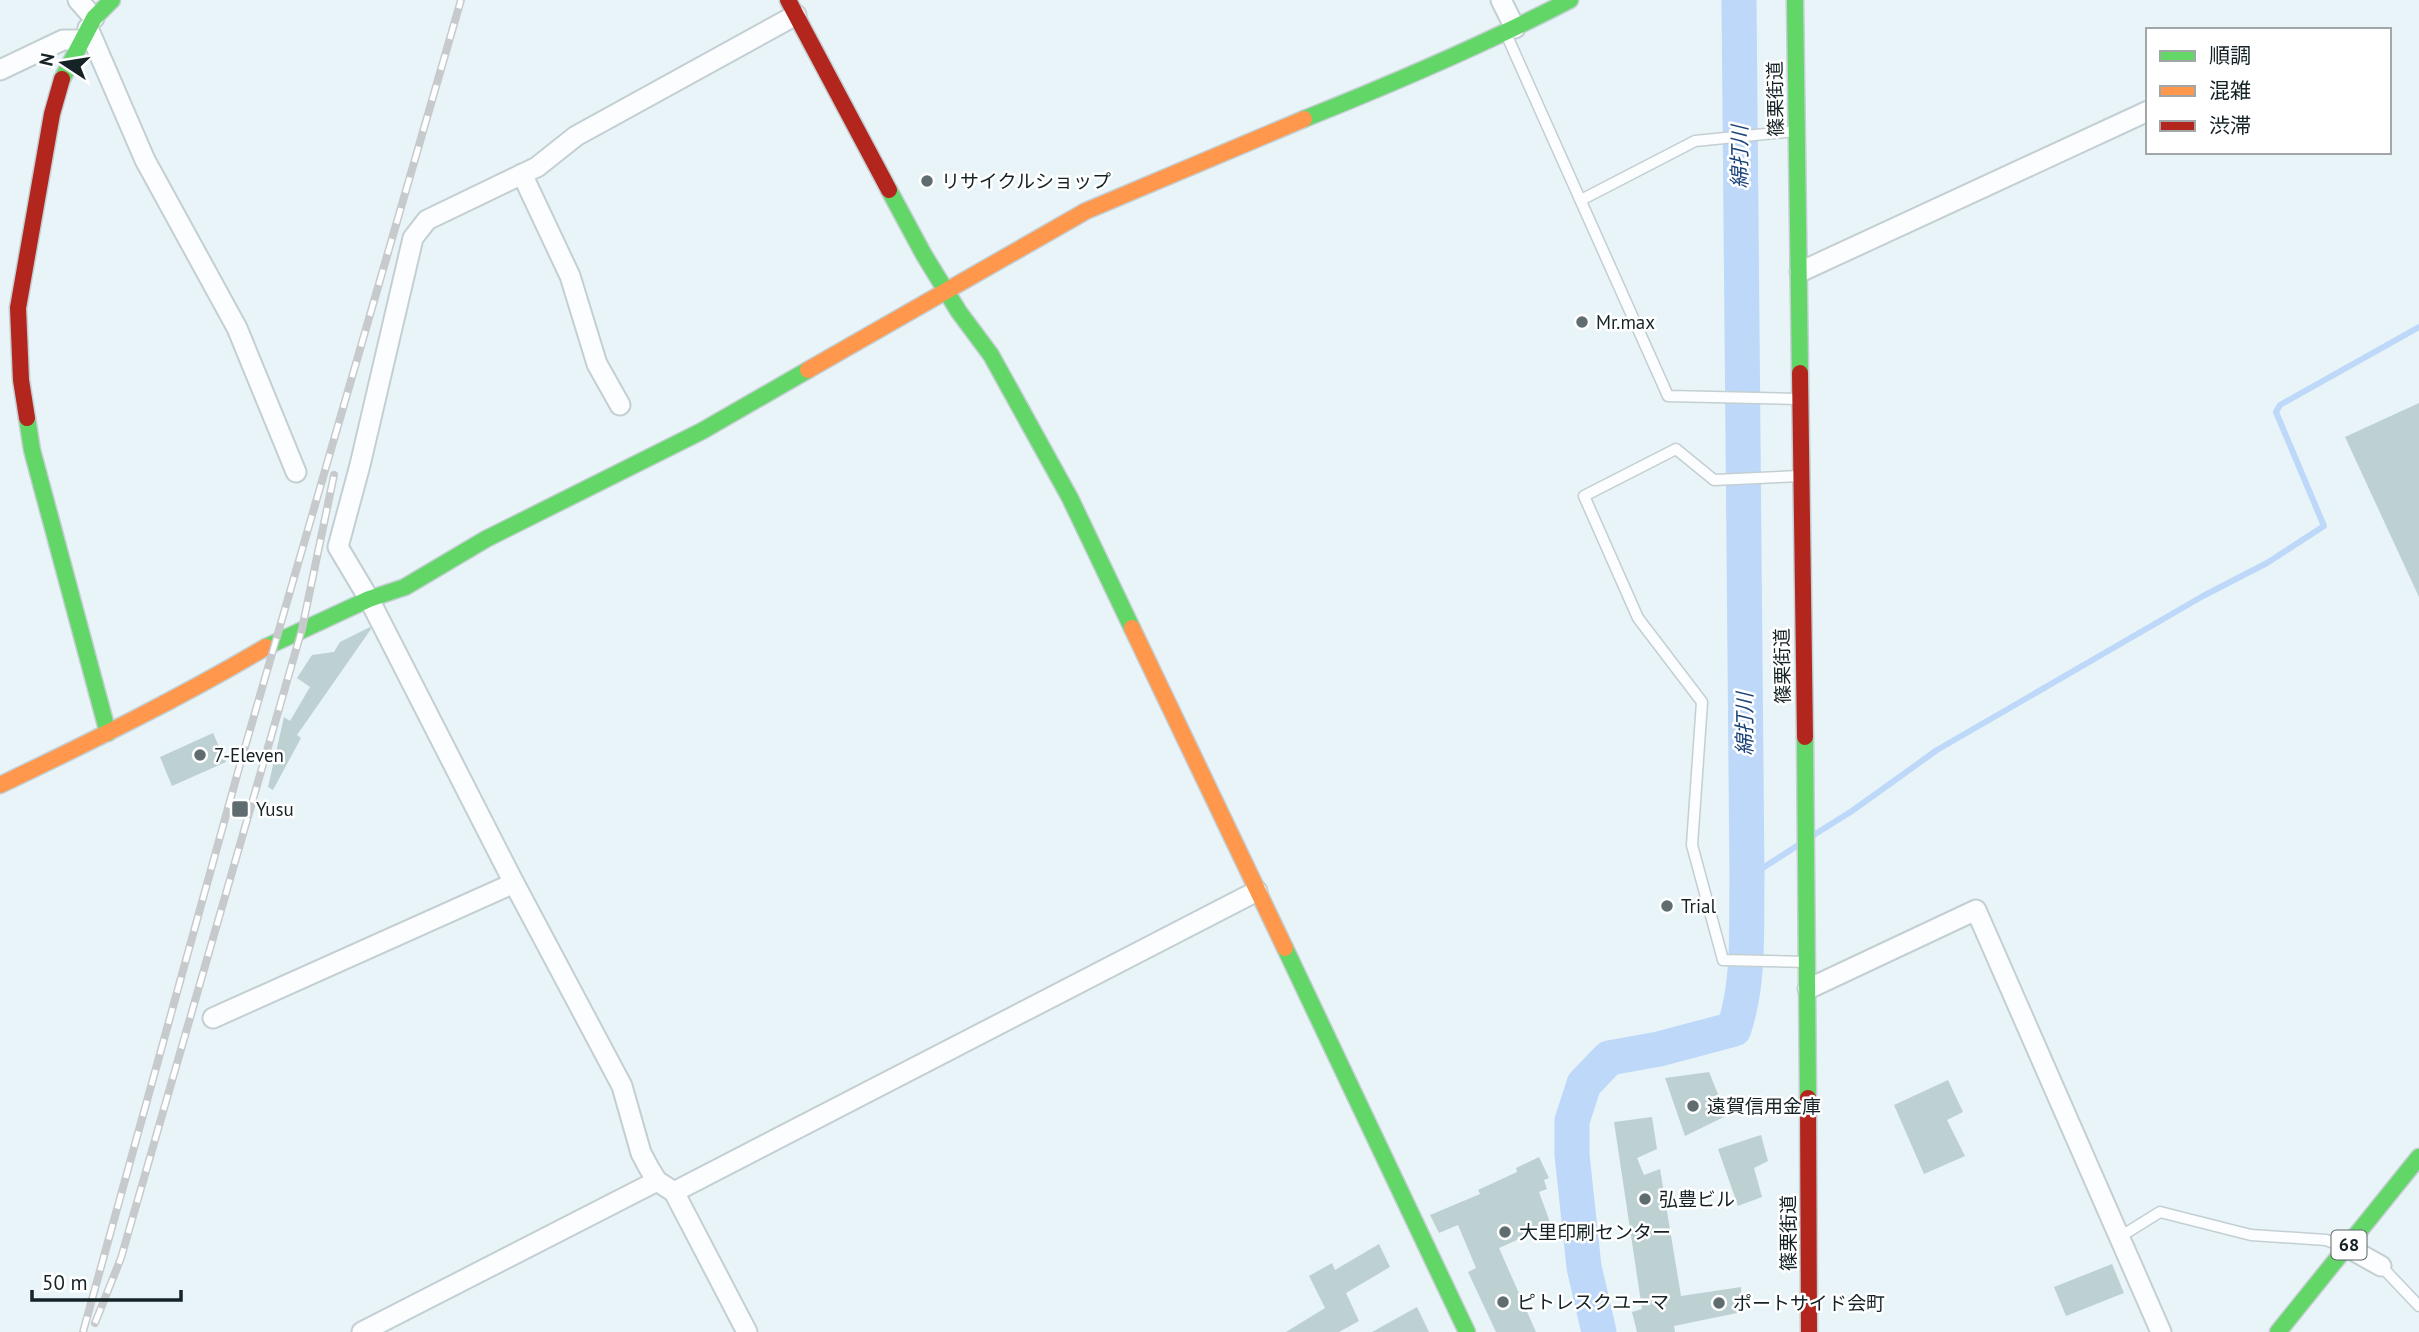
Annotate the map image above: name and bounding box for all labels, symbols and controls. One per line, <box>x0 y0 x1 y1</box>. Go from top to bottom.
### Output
north arrow <box>28 28 98 98</box>
legend <box>2146 28 2391 154</box>
text: 順調 <box>2209 42 2251 69</box>
text: N <box>33 51 59 68</box>
street label: 篠栗街道 <box>1762 61 1788 137</box>
text: 混雑 <box>2209 77 2251 104</box>
text: 渋滞 <box>2209 112 2251 139</box>
water label: 綿打川 <box>1726 124 1753 189</box>
place label: リサイクルショップ <box>941 169 1111 193</box>
marker: リサイクルショップ <box>919 173 935 189</box>
place label: Mr.max <box>1596 310 1655 334</box>
marker: Mr.max <box>1574 314 1590 330</box>
street label: 篠栗街道 <box>1769 628 1795 704</box>
water label: 綿打川 <box>1731 691 1758 756</box>
place label: 7-Eleven <box>214 743 284 767</box>
marker: 7-Eleven <box>192 747 208 763</box>
place label: Yusu <box>256 797 294 821</box>
marker: Yusu <box>230 799 250 819</box>
place label: Trial <box>1681 894 1717 918</box>
marker: Trial <box>1659 898 1675 914</box>
place label: 遠賀信用金庫 <box>1707 1094 1821 1118</box>
marker: 遠賀信用金庫 <box>1685 1098 1701 1114</box>
place label: 弘豊ビル <box>1659 1187 1735 1211</box>
marker: 弘豊ビル <box>1637 1191 1653 1207</box>
street label: 篠栗街道 <box>1776 1195 1800 1271</box>
place label: 大里印刷センター <box>1519 1220 1671 1244</box>
marker: 大里印刷センター <box>1497 1224 1513 1240</box>
road number: 68 <box>2332 1230 2366 1260</box>
scale bar <box>32 1258 180 1302</box>
text: 50 m <box>42 1269 88 1296</box>
place label: ピトレスクユーマ <box>1517 1290 1669 1314</box>
place label: ポートサイド会町 <box>1733 1291 1885 1315</box>
marker: ピトレスクユーマ <box>1495 1294 1511 1310</box>
marker: ポートサイド会町 <box>1711 1295 1727 1311</box>

